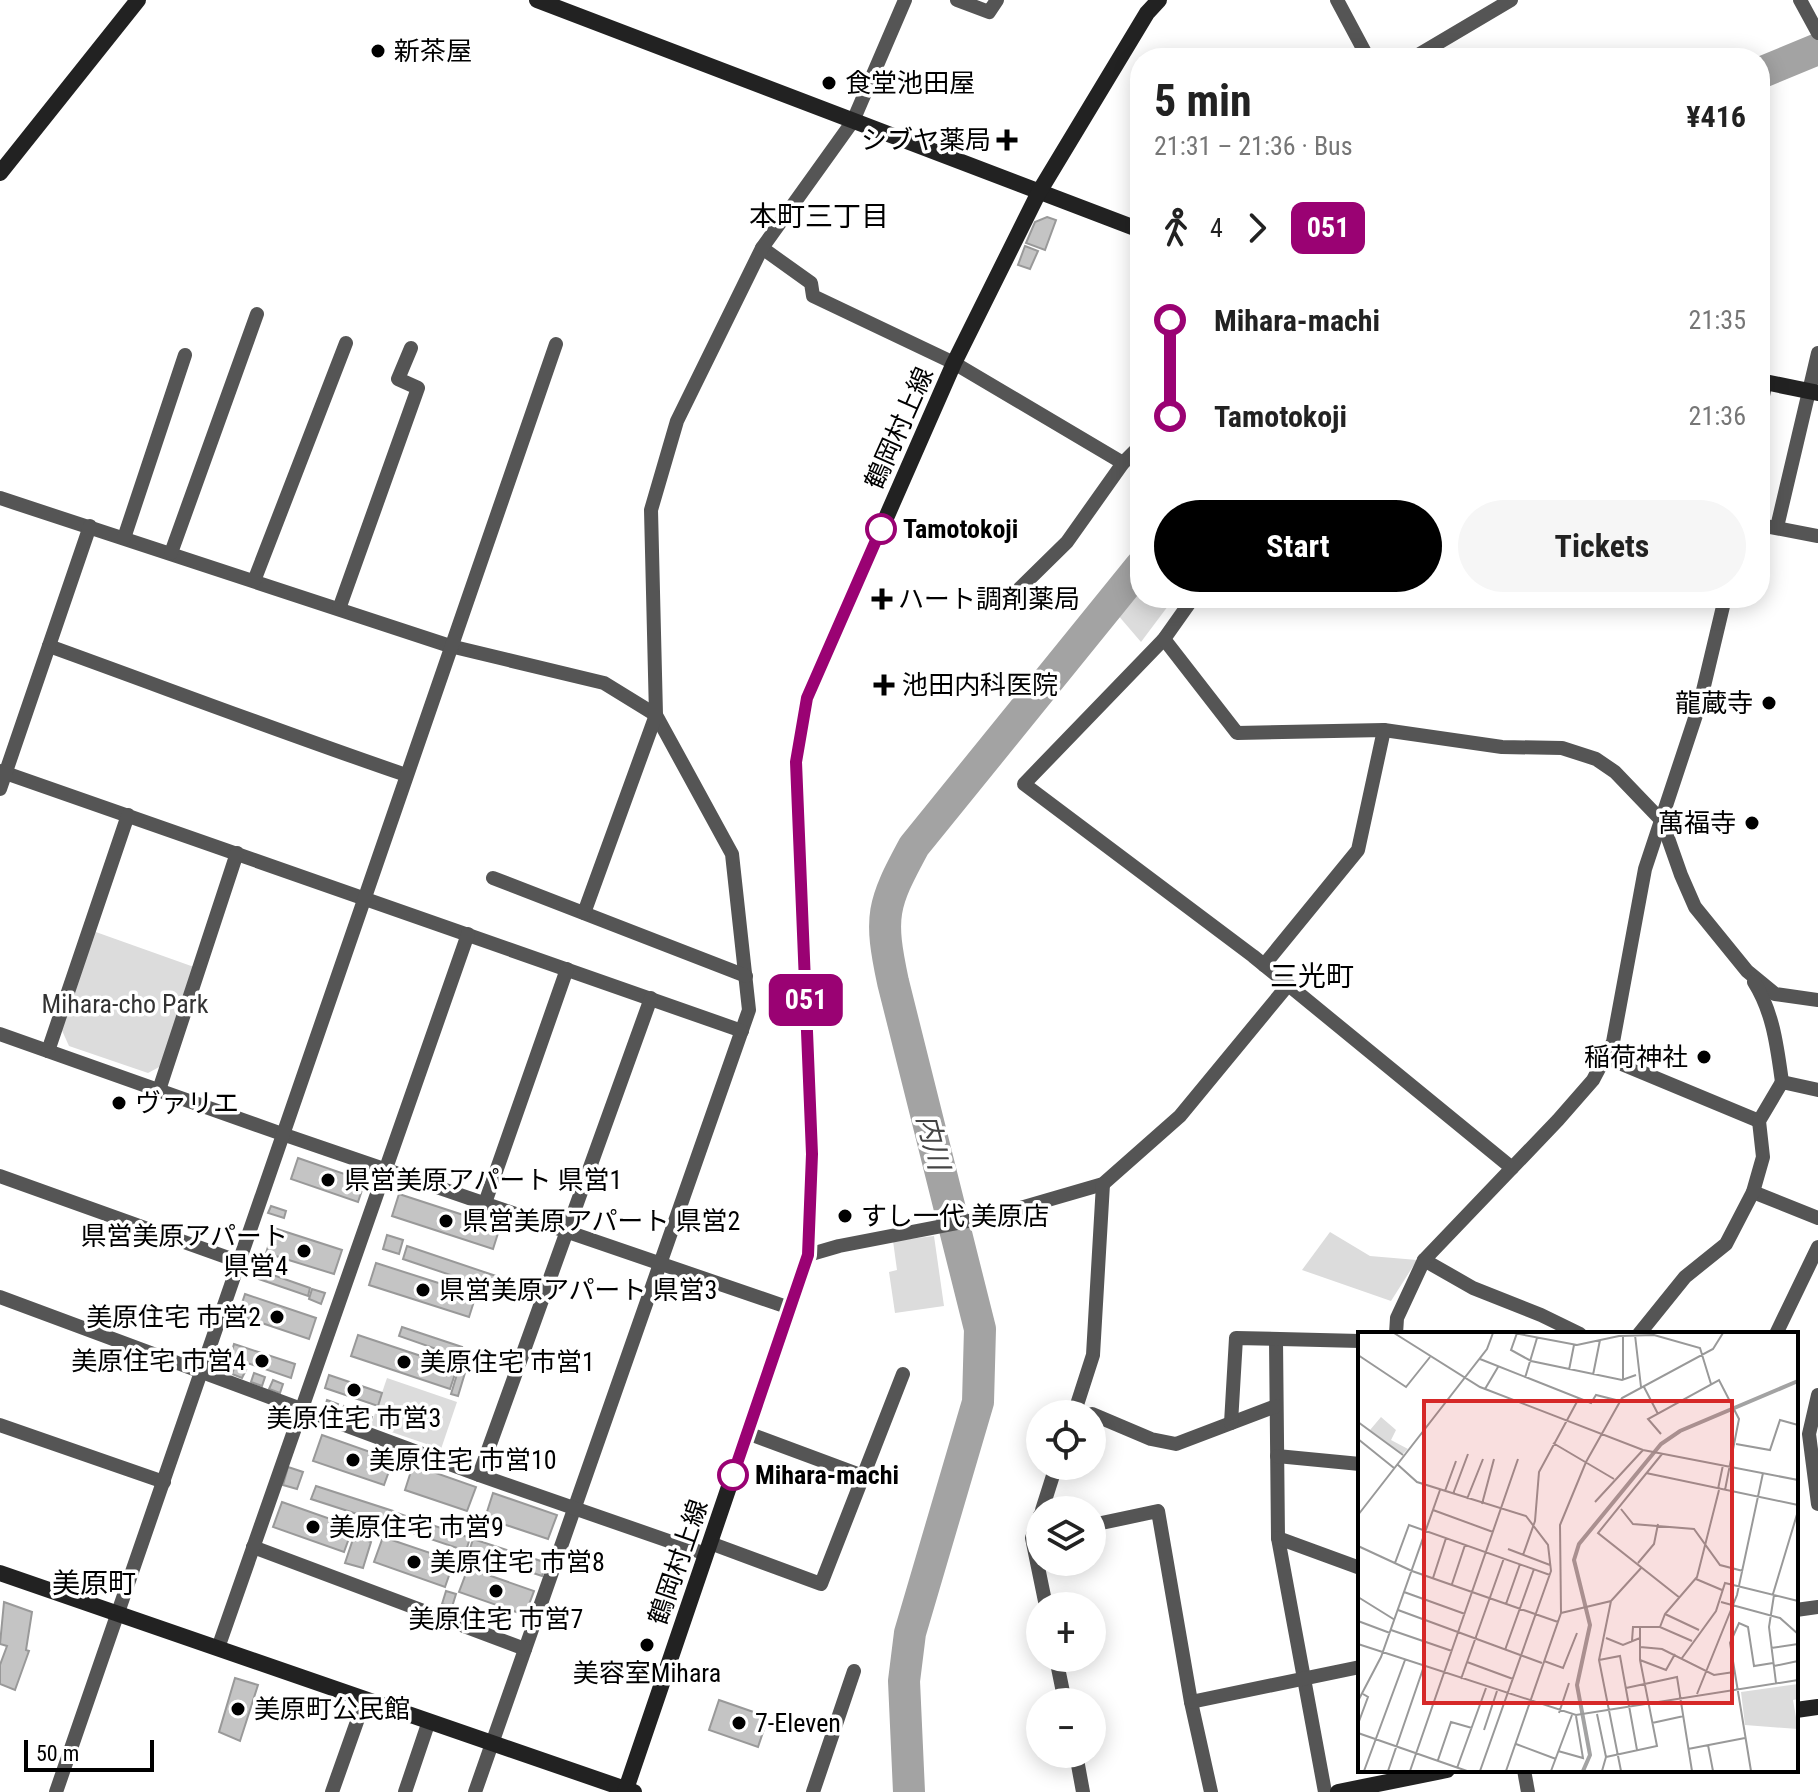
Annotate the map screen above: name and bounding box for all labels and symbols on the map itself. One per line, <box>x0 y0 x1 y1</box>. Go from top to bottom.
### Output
place label: 新茶屋 <box>394 36 472 66</box>
marker: 新茶屋 <box>369 42 387 60</box>
place label: 食堂池田屋 <box>845 68 975 98</box>
marker: 食堂池田屋 <box>820 74 838 92</box>
place label: シブヤ薬局 <box>861 125 991 155</box>
marker: シブヤ薬局 <box>998 131 1016 149</box>
district label: 本町三丁目 <box>749 200 889 233</box>
street label: 鶴岡村上線 <box>859 363 939 493</box>
marker: Tamotokoji <box>866 514 896 544</box>
place label: Tamotokoji <box>903 514 1018 544</box>
place label: ハート調剤薬局 <box>898 584 1080 614</box>
marker: ハート調剤薬局 <box>873 590 891 608</box>
place label: 池田内科医院 <box>902 670 1058 700</box>
marker: 池田内科医院 <box>873 674 895 696</box>
place label: 龍蔵寺 <box>1675 688 1753 718</box>
marker: 龍蔵寺 <box>1760 694 1778 712</box>
place label: 萬福寺 <box>1658 808 1736 838</box>
marker: 萬福寺 <box>1743 814 1761 832</box>
district label: 三光町 <box>1270 960 1354 993</box>
line badge: 051 <box>760 974 852 1026</box>
park label: Mihara-cho Park <box>42 989 209 1019</box>
place label: 稲荷神社 <box>1584 1042 1688 1072</box>
marker: 稲荷神社 <box>1695 1048 1713 1066</box>
place label: ヴァリエ <box>135 1088 239 1118</box>
marker: ヴァリエ <box>110 1094 128 1112</box>
water label: 内川 <box>910 1111 957 1176</box>
place label: 県営美原アパート 県営1 <box>344 1165 622 1195</box>
marker: 県営美原アパート 県営1 <box>319 1171 337 1189</box>
place label: すし一代 美原店 <box>861 1201 1049 1231</box>
place label: 県営美原アパート 県営2 <box>462 1206 740 1236</box>
marker: すし一代 美原店 <box>836 1207 854 1225</box>
marker: 県営美原アパート 県営2 <box>437 1212 455 1230</box>
place label: 県営美原アパート 県営4 <box>81 1221 288 1281</box>
marker: 県営美原アパート 県営4 <box>295 1242 313 1260</box>
place label: 県営美原アパート 県営3 <box>439 1275 717 1305</box>
marker: 県営美原アパート 県営3 <box>414 1281 432 1299</box>
place label: 美原住宅 市営2 <box>86 1302 261 1332</box>
marker: 美原住宅 市営2 <box>268 1308 286 1326</box>
inset map <box>1358 1332 1798 1772</box>
place label: 美原住宅 市営4 <box>71 1346 246 1376</box>
place label: 美原住宅 市営1 <box>420 1347 595 1377</box>
marker: 美原住宅 市営4 <box>253 1352 271 1370</box>
marker: 美原住宅 市営1 <box>395 1353 413 1371</box>
marker: 美原住宅 市営3 <box>345 1381 363 1399</box>
place label: 美原住宅 市営3 <box>267 1403 441 1433</box>
place label: 美原住宅 市営10 <box>369 1445 557 1475</box>
marker: 美原住宅 市営10 <box>344 1451 362 1469</box>
marker: Mihara-machi <box>718 1460 748 1490</box>
place label: Mihara-machi <box>755 1460 899 1490</box>
street label: 鶴岡村上線 <box>643 1496 713 1628</box>
place label: 美原住宅 市営9 <box>329 1512 504 1542</box>
marker: 美原住宅 市営9 <box>304 1518 322 1536</box>
place label: 美原住宅 市営8 <box>430 1547 605 1577</box>
marker: 美原住宅 市営8 <box>405 1553 423 1571</box>
district label: 美原町 <box>52 1567 136 1600</box>
marker: 美原住宅 市営7 <box>487 1582 505 1600</box>
place label: 美原住宅 市営7 <box>409 1604 583 1634</box>
marker: 美容室Mihara <box>638 1636 656 1654</box>
place label: 美容室Mihara <box>573 1658 721 1688</box>
place label: 美原町公民館 <box>254 1694 410 1724</box>
marker: 美原町公民館 <box>229 1700 247 1718</box>
place label: 7-Eleven <box>755 1708 841 1738</box>
marker: 7-Eleven <box>730 1714 748 1732</box>
scale bar <box>24 1736 154 1772</box>

